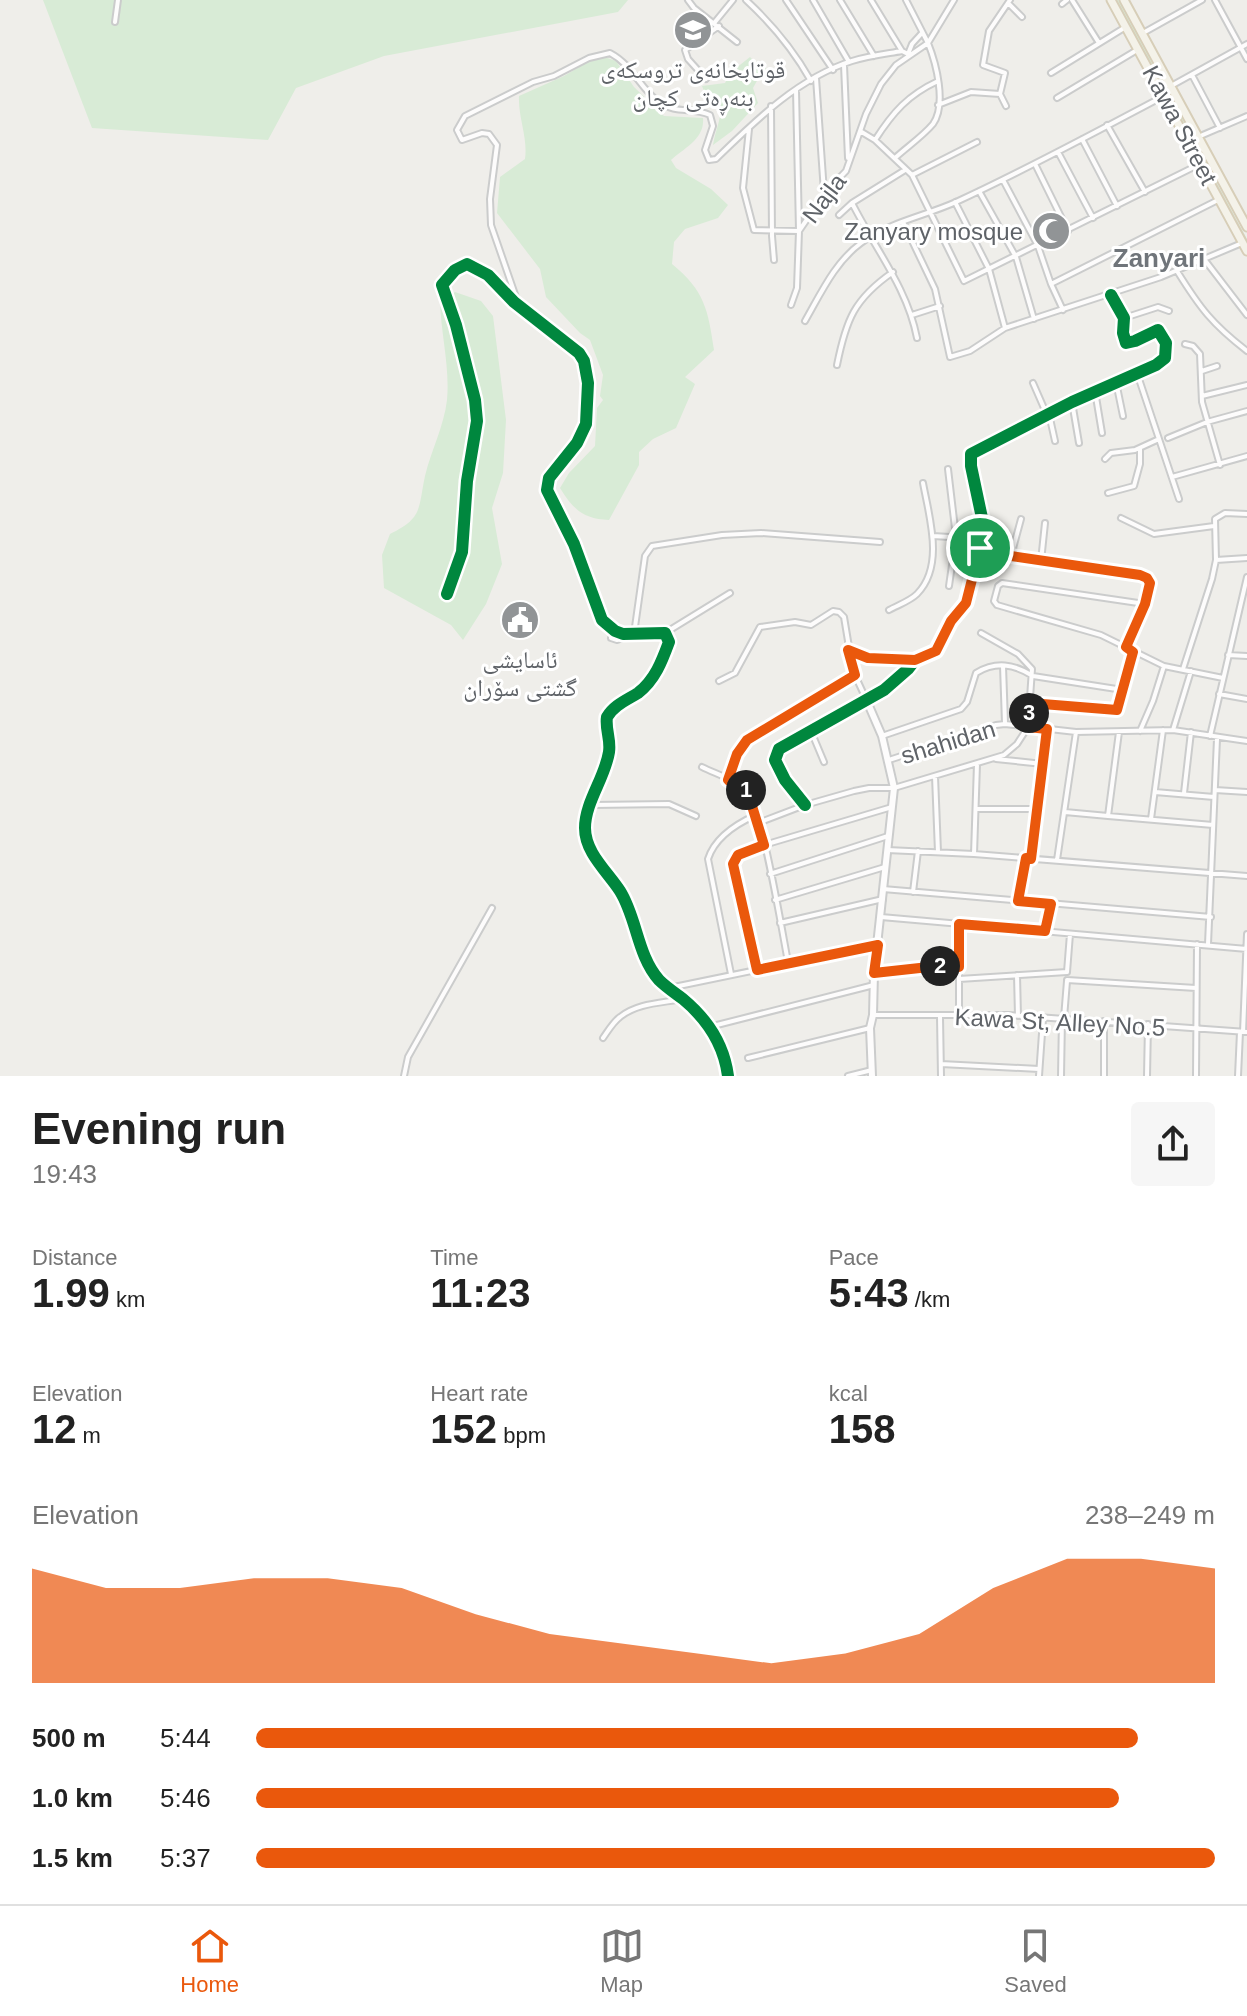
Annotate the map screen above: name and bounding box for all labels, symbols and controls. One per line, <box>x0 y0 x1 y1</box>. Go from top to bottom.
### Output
school or university icon: قوتابخانەی تروسکەی بنەڕەتی کچان <box>672 9 714 51</box>
place label: قوتابخانەی تروسکەی بنەڕەتی کچان <box>601 56 785 116</box>
street label: Kawa Street <box>1137 61 1223 189</box>
street label: Najla <box>797 168 852 228</box>
mosque icon: Zanyary mosque <box>1030 210 1072 252</box>
place label: Zanyary mosque <box>844 218 1023 245</box>
district label: Zanyari <box>1113 243 1205 273</box>
pin <box>946 514 1014 582</box>
icon: arrive <box>958 526 1002 570</box>
public building icon: ئاسایشی گشتی سۆران <box>499 599 541 641</box>
place label: ئاسایشی گشتی سۆران <box>463 646 577 702</box>
pin: 3 <box>1009 693 1049 733</box>
text: 3 <box>1023 700 1035 725</box>
street label: shahidan <box>897 715 999 769</box>
pin: 1 <box>726 770 766 810</box>
text: 1 <box>740 777 752 802</box>
pin: 2 <box>920 946 960 986</box>
text: 2 <box>934 953 946 978</box>
street label: Kawa St, Alley No.5 <box>954 1003 1166 1041</box>
button: share <box>1131 1102 1215 1186</box>
text: Evening run <box>32 1104 286 1153</box>
text: 19:43 <box>32 1159 97 1189</box>
text: Distance <box>32 1245 118 1270</box>
text: Time <box>430 1245 478 1270</box>
text: Pace <box>829 1245 879 1270</box>
text: 1.99 <box>32 1271 110 1315</box>
text: 11:23 <box>430 1271 530 1315</box>
text: 5:43 <box>829 1271 909 1315</box>
text: km <box>110 1287 145 1312</box>
text: /km <box>909 1287 950 1312</box>
text: Elevation <box>32 1381 123 1406</box>
text: Heart rate <box>430 1381 528 1406</box>
text: kcal <box>829 1381 868 1406</box>
text: 12 <box>32 1407 77 1451</box>
text: 152 <box>430 1407 497 1451</box>
text: 158 <box>829 1407 895 1451</box>
text: m <box>77 1423 101 1448</box>
text: bpm <box>497 1423 546 1448</box>
text: Elevation <box>32 1500 139 1530</box>
text: 238–249 m <box>1085 1500 1215 1530</box>
text: 500 m <box>32 1723 106 1753</box>
text: 5:44 <box>160 1723 211 1753</box>
text: 1.0 km <box>32 1783 113 1813</box>
text: 5:46 <box>160 1783 211 1813</box>
text: 1.5 km <box>32 1843 113 1873</box>
text: 5:37 <box>160 1843 211 1873</box>
tab: Home <box>180 1924 239 1998</box>
tab: Map <box>600 1924 644 1998</box>
tab: Saved <box>1004 1924 1067 1998</box>

